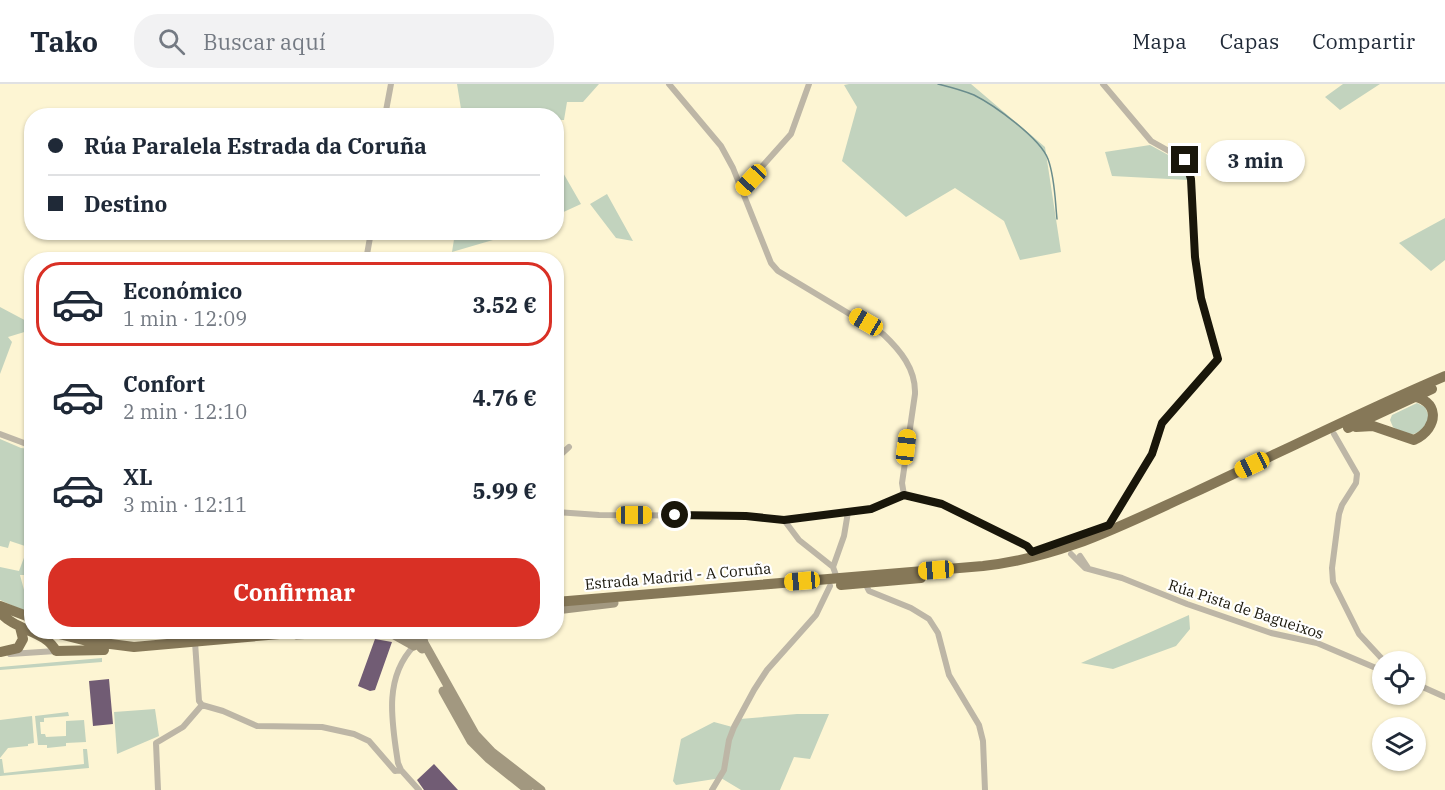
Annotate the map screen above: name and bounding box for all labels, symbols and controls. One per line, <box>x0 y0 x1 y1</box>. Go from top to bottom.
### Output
search box <box>134 14 554 68</box>
text: Tako <box>30 23 98 60</box>
icon: search <box>155 25 188 58</box>
text: Buscar aquí <box>203 27 326 56</box>
text: Mapa <box>1132 27 1187 55</box>
text: Capas <box>1220 27 1279 55</box>
text: Compartir <box>1312 27 1415 55</box>
text: Rúa Paralela Estrada da Coruña <box>84 131 427 160</box>
callout: 3 min <box>1206 139 1305 181</box>
route end <box>1171 146 1198 173</box>
text: 3 min <box>1228 147 1284 174</box>
car <box>732 161 770 199</box>
text: Destino <box>84 189 167 218</box>
text: Económico <box>123 276 242 305</box>
icon: car <box>51 277 105 331</box>
text: 3.52 € <box>472 290 537 319</box>
text: 1 min · 12:09 <box>123 305 247 332</box>
car <box>846 305 886 339</box>
text: Confort <box>123 369 205 398</box>
icon: car <box>51 370 105 424</box>
text: 4.76 € <box>472 383 537 412</box>
text: 2 min · 12:10 <box>123 398 247 425</box>
car <box>895 428 917 466</box>
car <box>1232 449 1272 481</box>
text: XL <box>123 462 153 491</box>
icon: car <box>51 463 105 517</box>
text: 5.99 € <box>472 476 537 505</box>
text: 3 min · 12:11 <box>123 491 247 518</box>
route start <box>661 501 688 528</box>
car <box>616 506 652 524</box>
button: Confirmar <box>48 558 540 627</box>
street label: Estrada Madrid - A Coruña <box>584 558 772 594</box>
car <box>917 560 955 580</box>
car <box>783 570 821 592</box>
street label: Rúa Pista de Bagueixos <box>1166 575 1326 643</box>
map controls <box>1372 651 1426 771</box>
button: locate <box>1372 651 1426 705</box>
button: layers <box>1372 717 1426 771</box>

